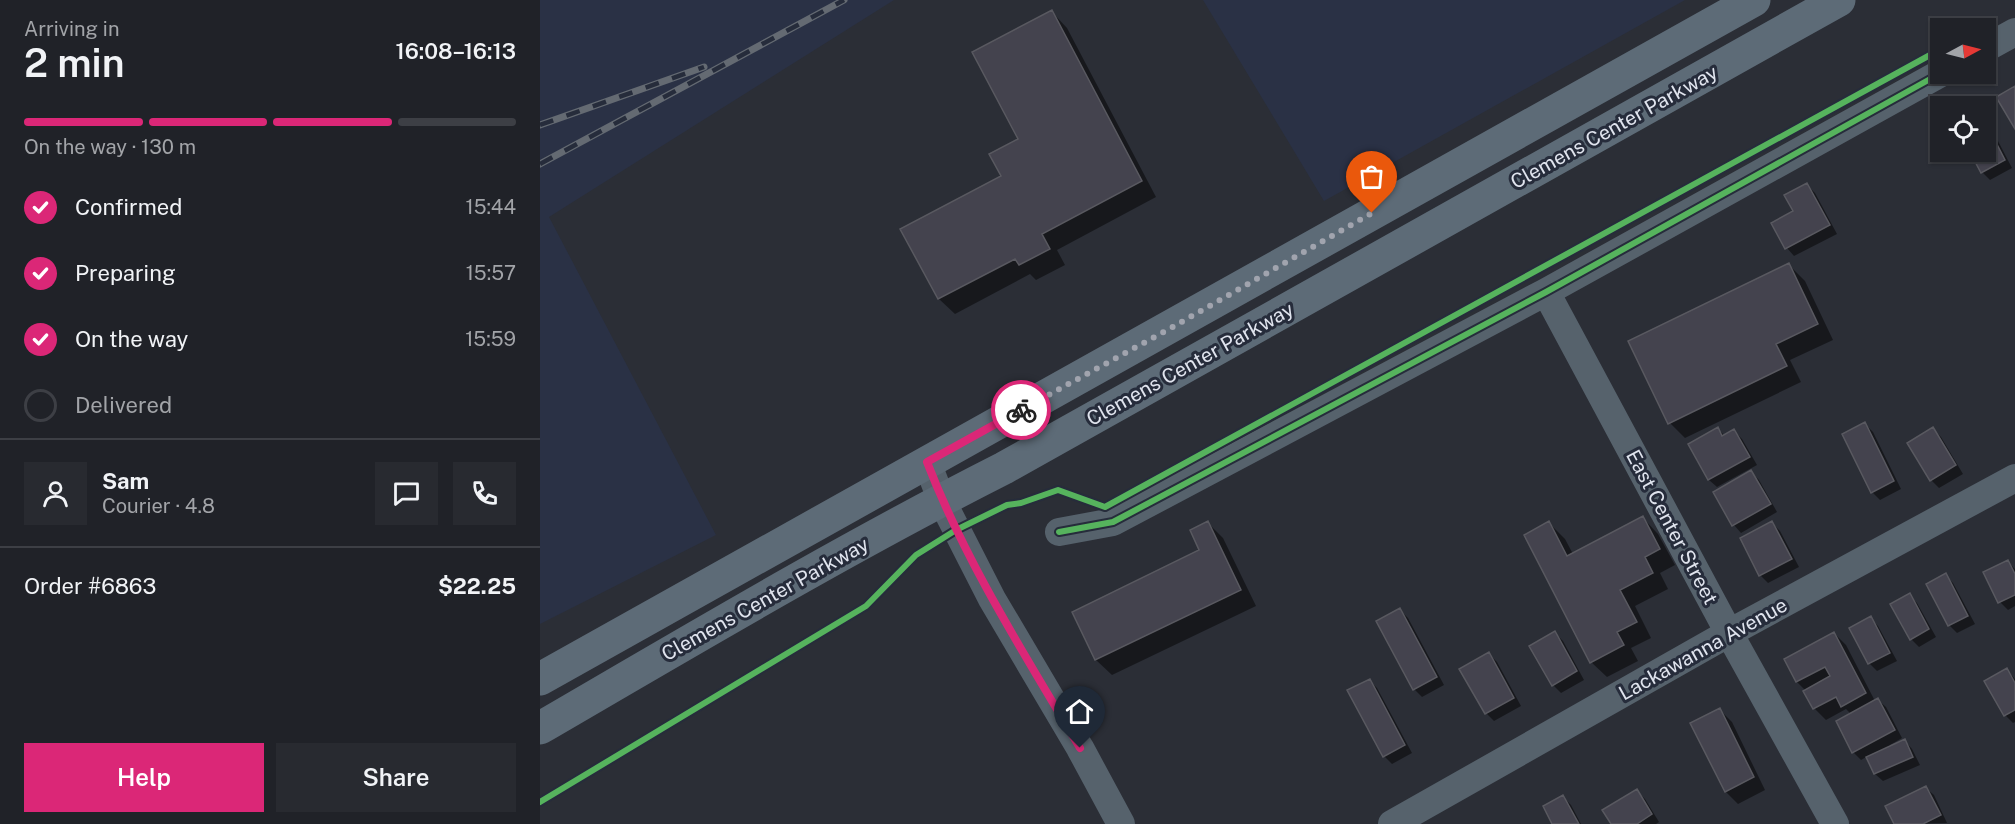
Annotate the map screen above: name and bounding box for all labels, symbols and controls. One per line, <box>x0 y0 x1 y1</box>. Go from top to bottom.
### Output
text: Arriving in <box>24 17 119 41</box>
north arrow <box>1930 18 1996 84</box>
map controls <box>1930 18 1996 162</box>
text: 16:08–16:13 <box>395 38 516 64</box>
text: 2 min <box>24 40 125 86</box>
street label: Clemens Center Parkway <box>1506 60 1722 194</box>
button: locate <box>1930 96 1996 162</box>
text: On the way · 130 m <box>24 135 196 159</box>
pin <box>1346 151 1397 213</box>
icon: bag <box>1355 160 1388 193</box>
icon: check <box>24 191 57 224</box>
text: Confirmed <box>75 194 182 220</box>
text: 15:44 <box>466 195 516 219</box>
icon: check <box>24 257 57 290</box>
text: Preparing <box>75 260 176 286</box>
text: 15:57 <box>466 261 516 285</box>
street label: Clemens Center Parkway <box>1082 297 1298 431</box>
icon: check <box>24 323 57 356</box>
text: On the way <box>75 326 188 352</box>
text: 15:59 <box>465 327 516 351</box>
courier <box>991 380 1051 440</box>
text: Delivered <box>75 392 172 418</box>
icon: bike <box>1005 394 1038 427</box>
street label: East Center Street <box>1621 445 1723 609</box>
button: person <box>24 462 87 525</box>
button: chat <box>375 462 438 525</box>
button: phone <box>453 462 516 525</box>
text: Sam <box>102 468 149 494</box>
text: Courier · 4.8 <box>102 494 215 518</box>
street label: Clemens Center Parkway <box>657 532 873 666</box>
text: Order #6863 <box>24 573 156 599</box>
text: $22.25 <box>438 573 516 599</box>
street label: Lackawanna Avenue <box>1615 593 1791 705</box>
pin <box>1054 686 1105 748</box>
icon: home <box>1063 695 1096 728</box>
button: Help <box>24 743 264 812</box>
button: Share <box>276 743 516 812</box>

